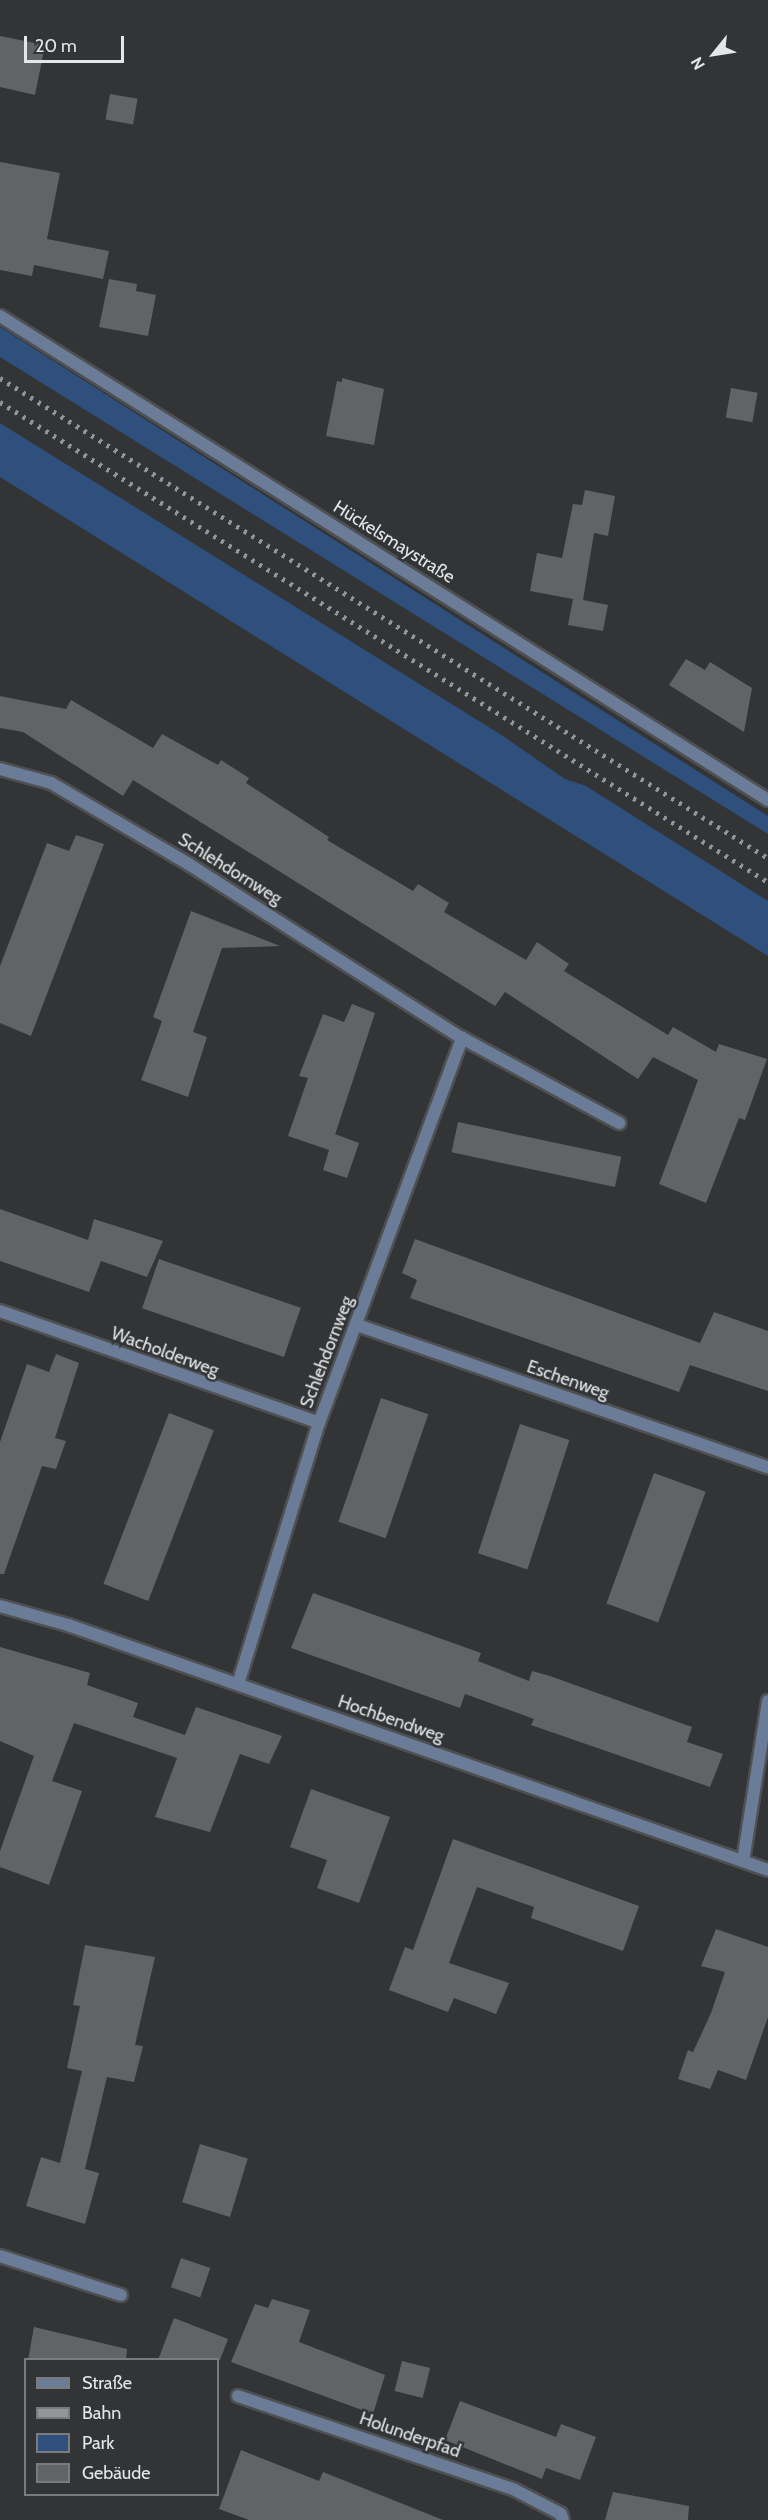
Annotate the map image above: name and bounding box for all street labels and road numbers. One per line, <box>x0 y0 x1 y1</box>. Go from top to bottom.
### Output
street label: Hückelsmaystraße <box>329 496 459 588</box>
street label: Schlehdornweg <box>174 829 286 909</box>
street label: Schlehdornweg <box>296 1293 358 1411</box>
street label: Wacholderweg <box>108 1323 222 1381</box>
street label: Eschenweg <box>524 1356 612 1404</box>
street label: Hochbendweg <box>335 1691 447 1747</box>
street label: Holunderpfad <box>357 2408 463 2462</box>

